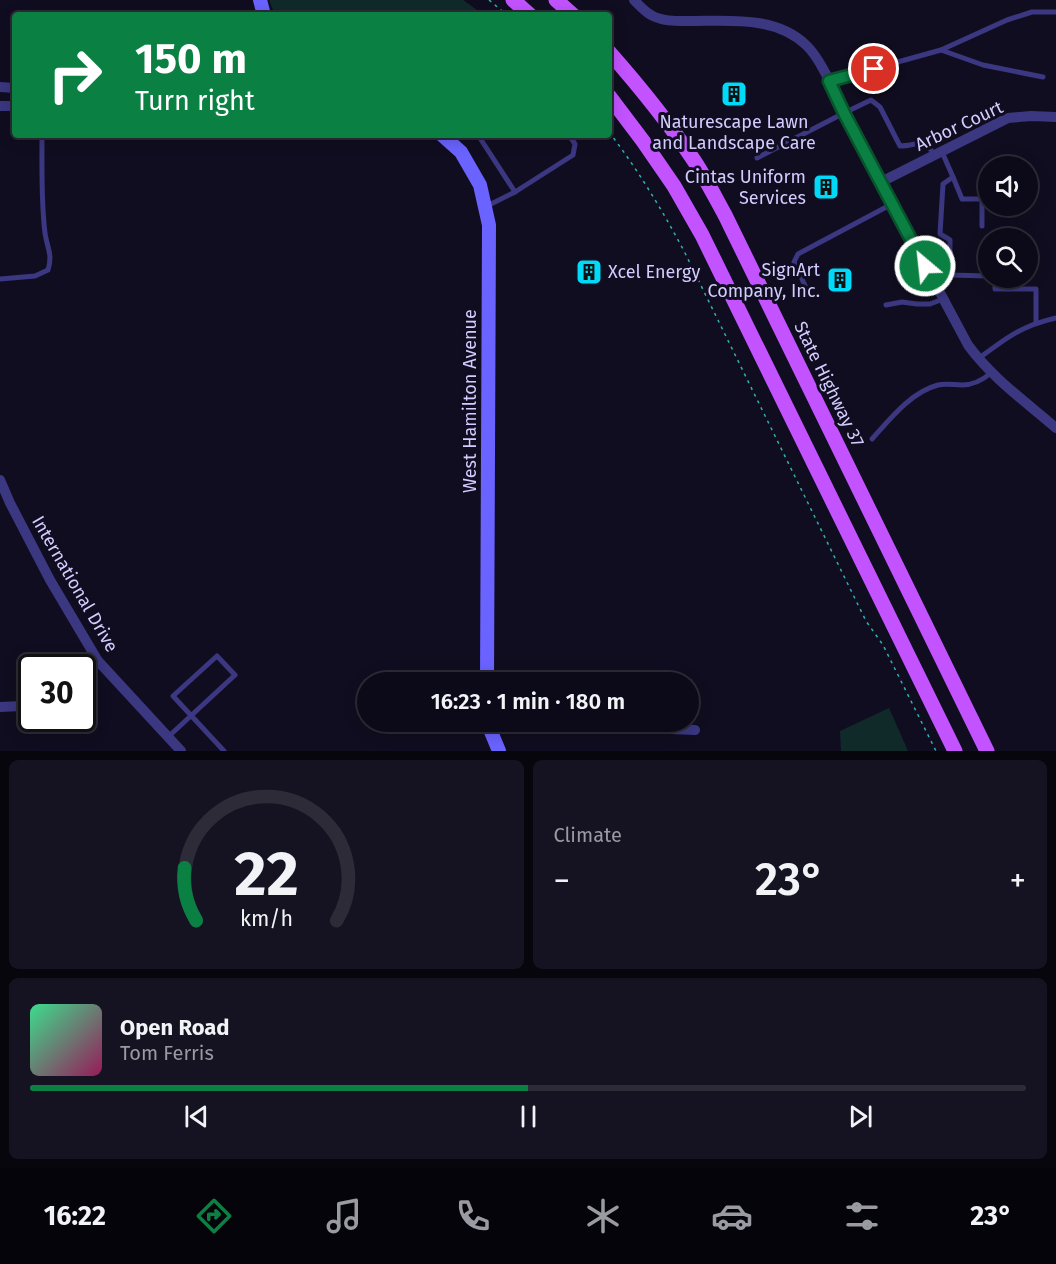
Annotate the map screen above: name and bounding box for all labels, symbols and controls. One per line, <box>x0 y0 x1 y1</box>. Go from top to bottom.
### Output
text: 150 m <box>135 34 247 84</box>
icon: right <box>36 36 114 114</box>
pin <box>848 43 899 94</box>
icon: arrive <box>857 52 890 85</box>
building icon: Naturescape Lawn and Landscape Care <box>719 79 749 109</box>
text: Turn right <box>135 85 255 117</box>
street label: Arbor Court <box>912 96 1007 156</box>
place label: Naturescape Lawn and Landscape Care <box>652 111 816 154</box>
map controls <box>978 156 1038 288</box>
button: sound <box>978 156 1038 216</box>
place label: Cintas Uniform Services <box>685 166 806 209</box>
building icon: Cintas Uniform Services <box>811 172 841 202</box>
button: search <box>978 228 1038 288</box>
position arrow <box>893 234 957 298</box>
building icon: Xcel Energy <box>574 257 604 287</box>
place label: SignArt Company, Inc. <box>707 259 820 302</box>
place label: Xcel Energy <box>608 261 700 283</box>
building icon: SignArt Company, Inc. <box>825 265 855 295</box>
street label: West Hamilton Avenue <box>459 309 481 493</box>
street label: State Highway 37 <box>789 318 869 450</box>
street label: International Drive <box>27 512 123 656</box>
speed limit sign: 30 <box>18 654 96 732</box>
text: 16:23 · 1 min · 180 m <box>431 688 625 715</box>
text: Climate <box>554 823 622 847</box>
text: 22 <box>234 837 299 912</box>
text: 23° <box>755 853 824 907</box>
text: − <box>554 861 570 901</box>
text: + <box>1010 861 1026 901</box>
text: km/h <box>240 907 293 933</box>
text: Open Road <box>120 1014 230 1041</box>
text: Tom Ferris <box>120 1041 214 1065</box>
icon: previous <box>180 1100 213 1133</box>
icon: pause <box>512 1100 545 1133</box>
icon: next <box>844 1100 877 1133</box>
icon: directions <box>193 1195 235 1237</box>
icon: music <box>323 1195 365 1237</box>
icon: phone <box>452 1195 494 1237</box>
icon: climate <box>582 1195 624 1237</box>
icon: car <box>711 1195 753 1237</box>
icon: filters <box>841 1195 883 1237</box>
text: 16:22 <box>44 1200 106 1232</box>
text: 23° <box>970 1200 1012 1232</box>

